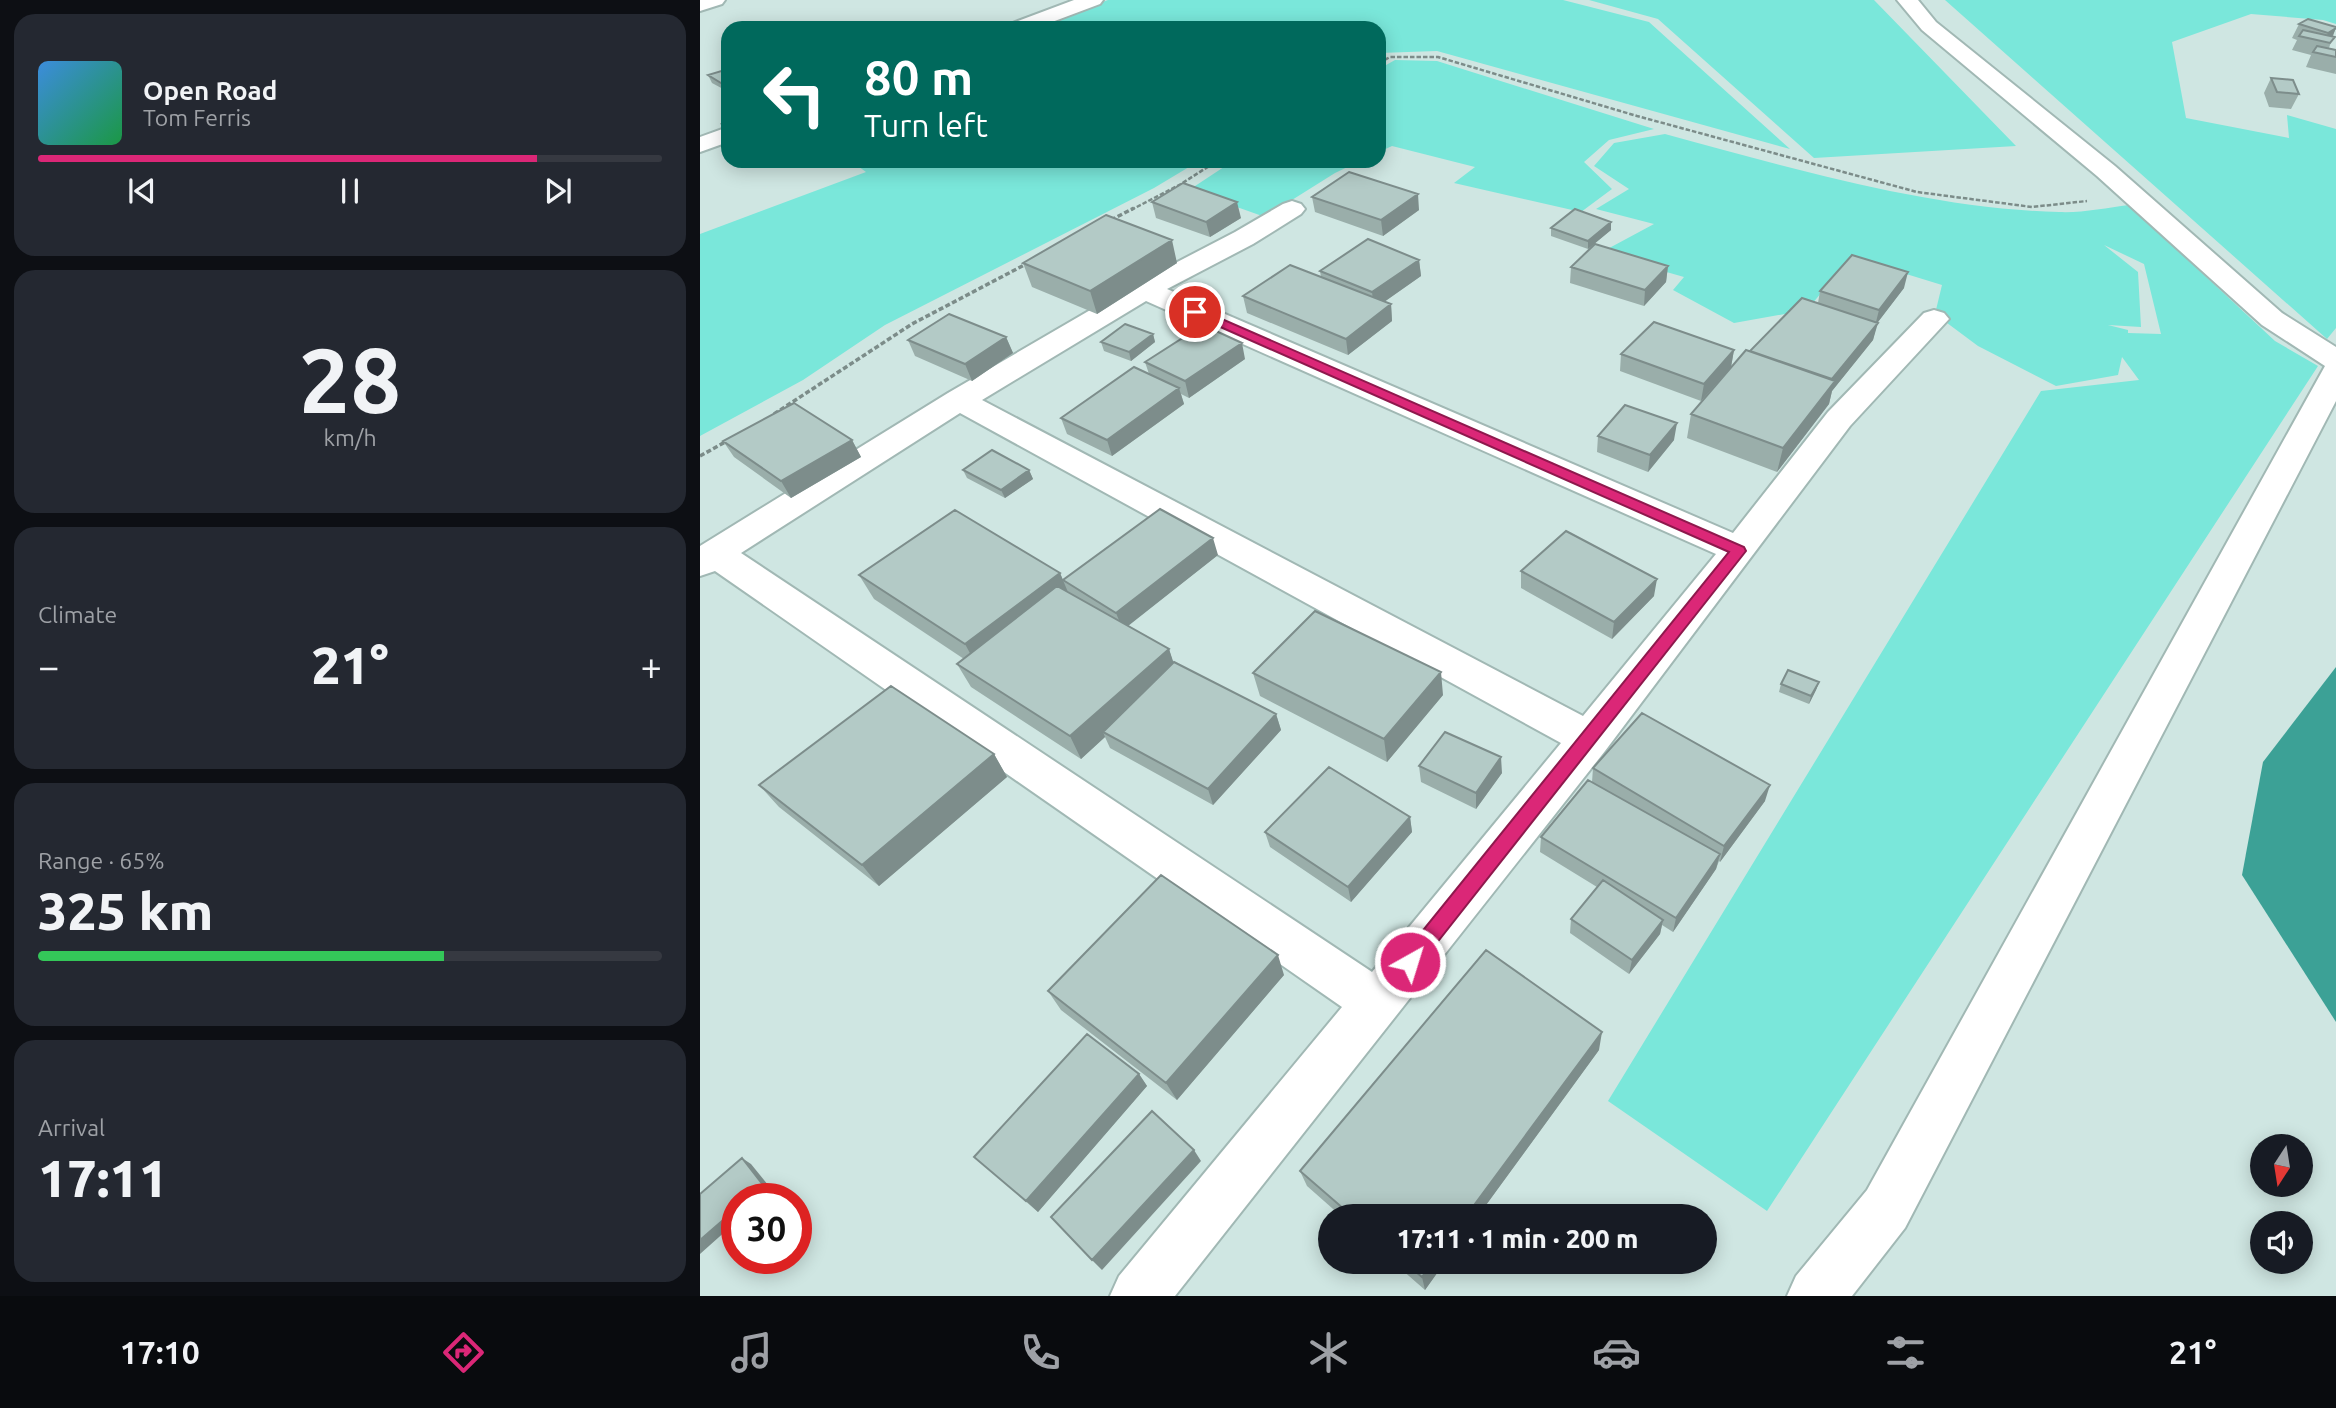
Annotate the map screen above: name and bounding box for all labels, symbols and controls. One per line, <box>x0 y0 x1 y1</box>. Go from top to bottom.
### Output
icon: left <box>749 49 840 140</box>
text: 80 m <box>864 49 973 104</box>
text: Open Road <box>143 76 277 105</box>
text: Tom Ferris <box>143 105 251 130</box>
text: Turn left <box>864 107 988 143</box>
icon: previous <box>123 172 161 210</box>
icon: pause <box>331 172 369 210</box>
icon: next <box>539 172 577 210</box>
pin <box>1165 282 1225 342</box>
icon: arrive <box>1176 293 1214 331</box>
text: 28 <box>299 328 401 430</box>
text: km/h <box>323 425 377 450</box>
text: Climate <box>38 602 117 627</box>
text: 21° <box>311 636 389 694</box>
text: − <box>38 645 59 687</box>
text: + <box>641 645 662 687</box>
text: Range · 65% <box>38 848 165 873</box>
text: 325 km <box>38 882 213 940</box>
position arrow <box>1373 925 1447 999</box>
text: Arrival <box>38 1115 105 1140</box>
north arrow <box>2250 1134 2314 1197</box>
map controls <box>2250 1134 2313 1274</box>
text: 17:11 <box>38 1149 168 1207</box>
speed limit sign: 30 <box>721 1183 812 1274</box>
button: sound <box>2250 1211 2313 1274</box>
text: 17:11 · 1 min · 200 m <box>1397 1224 1638 1253</box>
icon: directions <box>439 1328 488 1377</box>
icon: music <box>727 1328 776 1377</box>
icon: phone <box>1016 1328 1065 1377</box>
icon: climate <box>1304 1328 1353 1377</box>
icon: car <box>1592 1328 1641 1377</box>
icon: filters <box>1881 1328 1930 1377</box>
text: 17:10 <box>120 1334 200 1370</box>
text: 21° <box>2169 1334 2216 1370</box>

